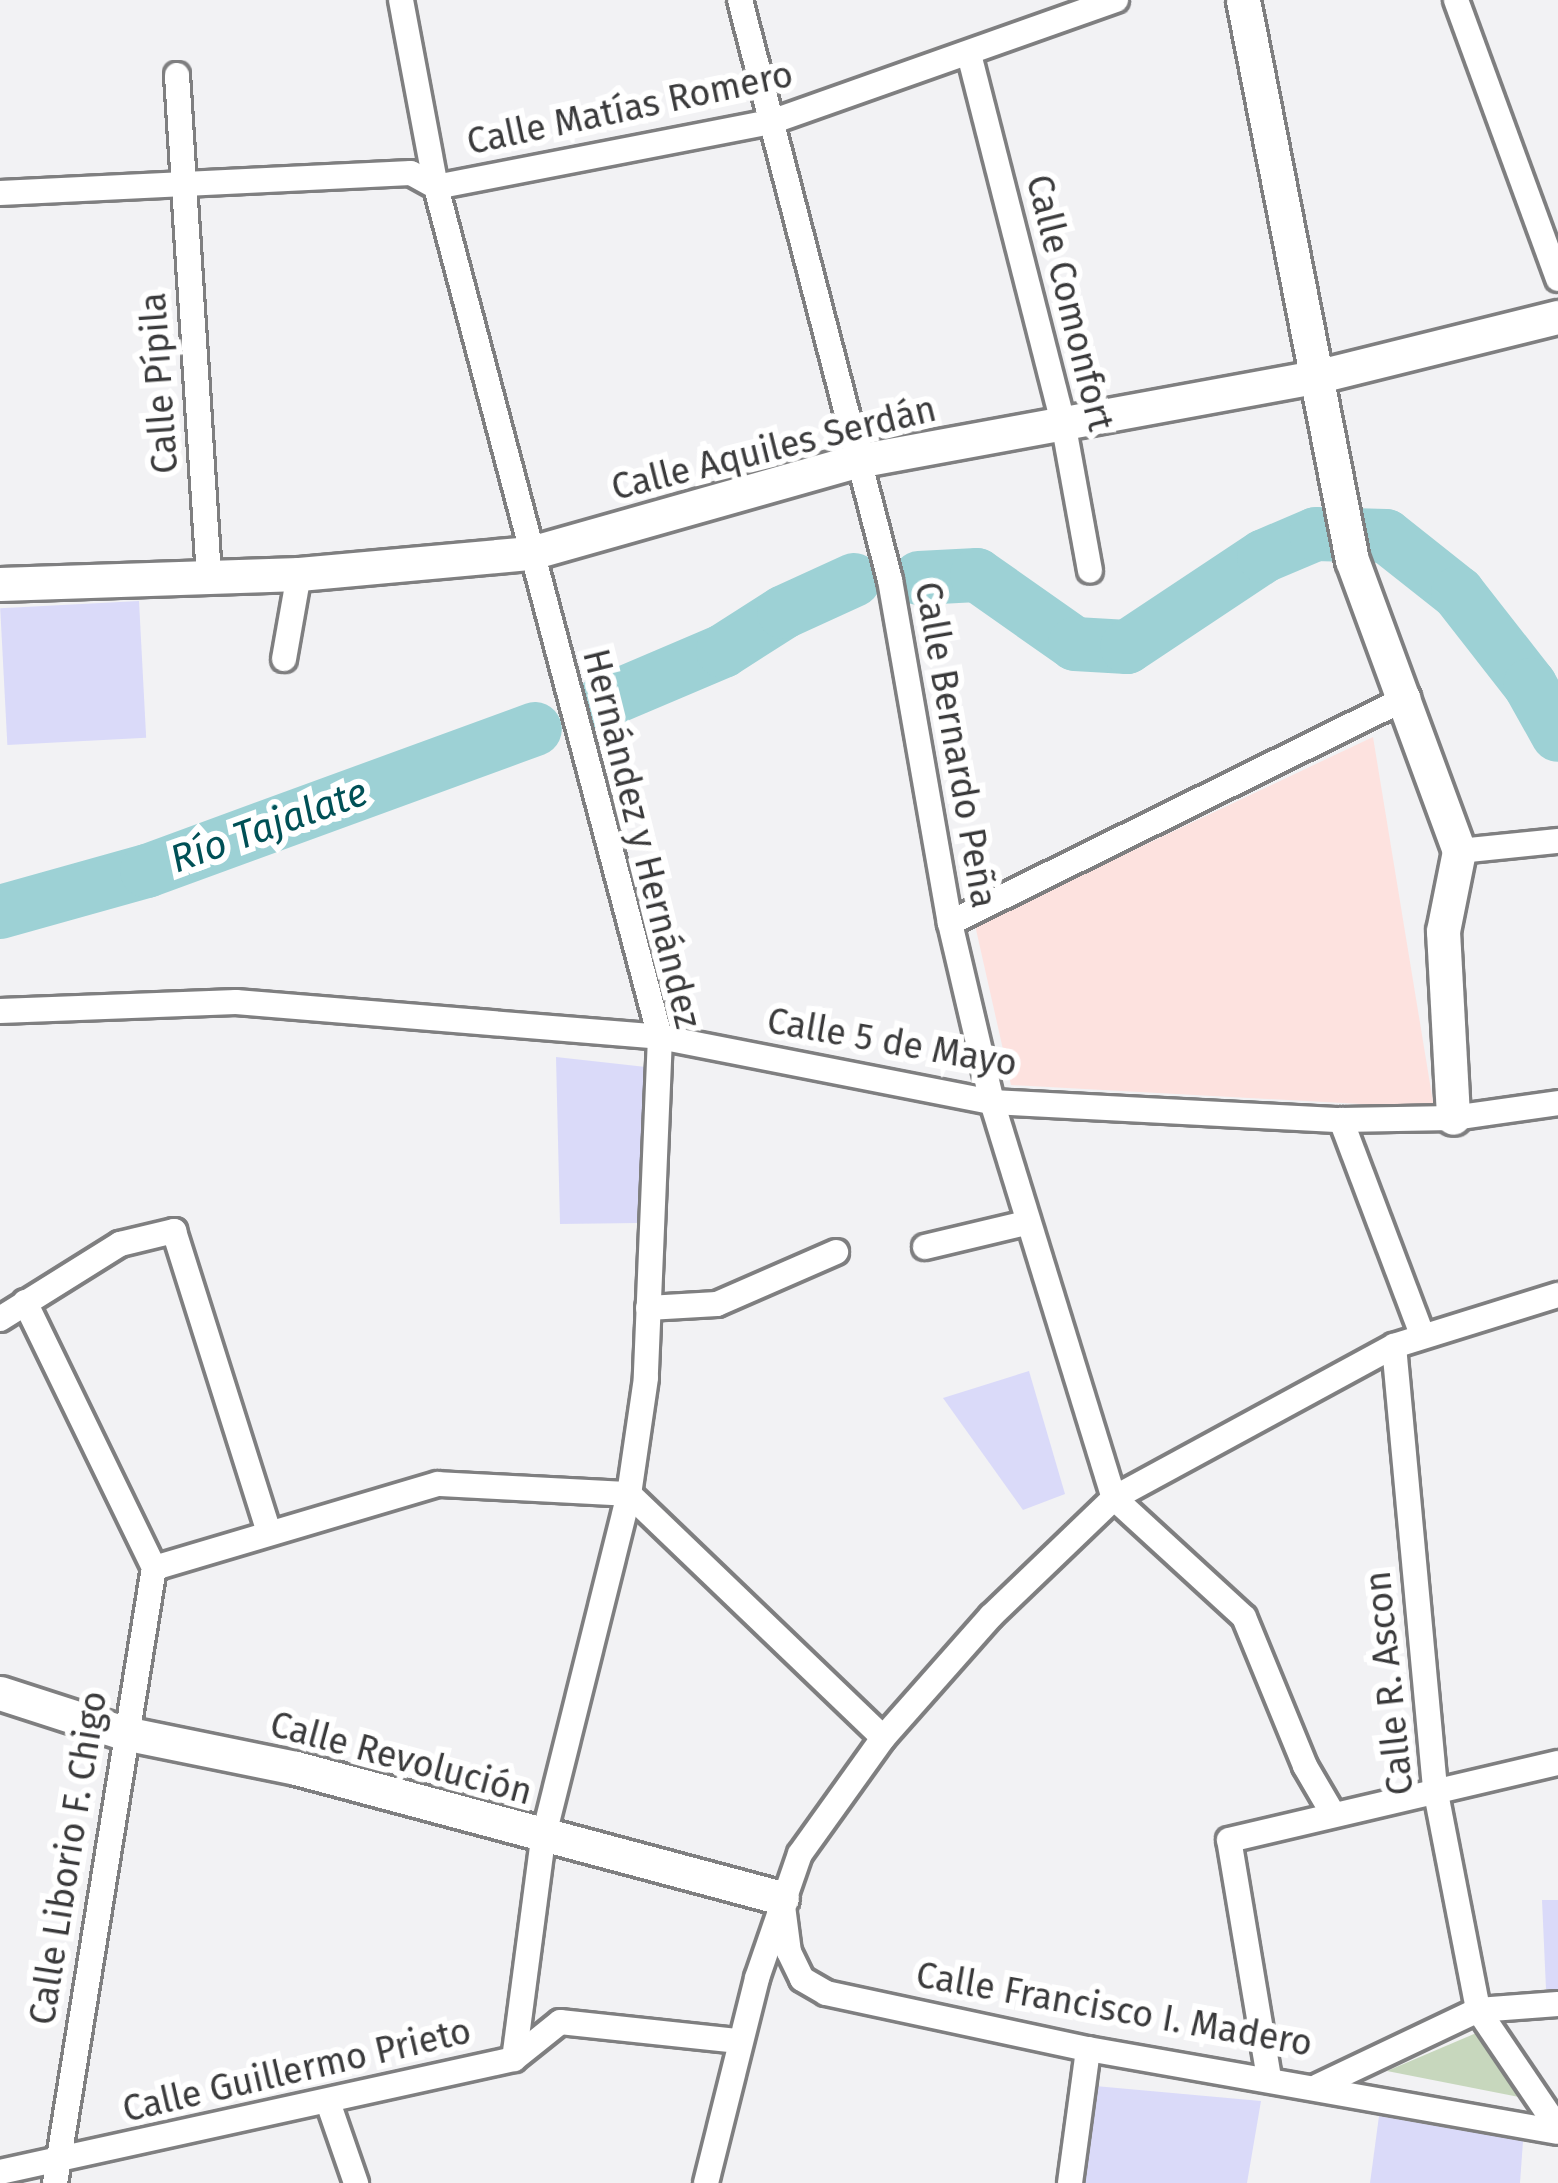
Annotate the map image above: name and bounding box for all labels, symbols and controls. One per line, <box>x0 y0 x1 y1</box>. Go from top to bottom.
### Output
street label: Calle Matías Romero <box>463 53 797 165</box>
street label: Calle Comonfort <box>1016 171 1122 435</box>
street label: Calle Pípila <box>132 291 188 475</box>
street label: Calle Aquiles Serdán <box>607 388 941 510</box>
street label: Calle Bernardo Peña <box>905 579 1005 911</box>
street label: Hernández y Hernández <box>573 645 709 1033</box>
water label: Río Tajalate <box>164 769 374 883</box>
street label: Calle 5 de Mayo <box>764 1000 1020 1086</box>
street label: Calle R. Ascon <box>1357 1569 1423 1797</box>
street label: Calle Liborio F. Chigo <box>21 1688 117 2028</box>
street label: Calle Revolución <box>265 1703 537 1815</box>
street label: Calle Francisco I. Madero <box>913 1954 1315 2066</box>
street label: Calle Guillermo Prieto <box>119 2010 475 2132</box>

